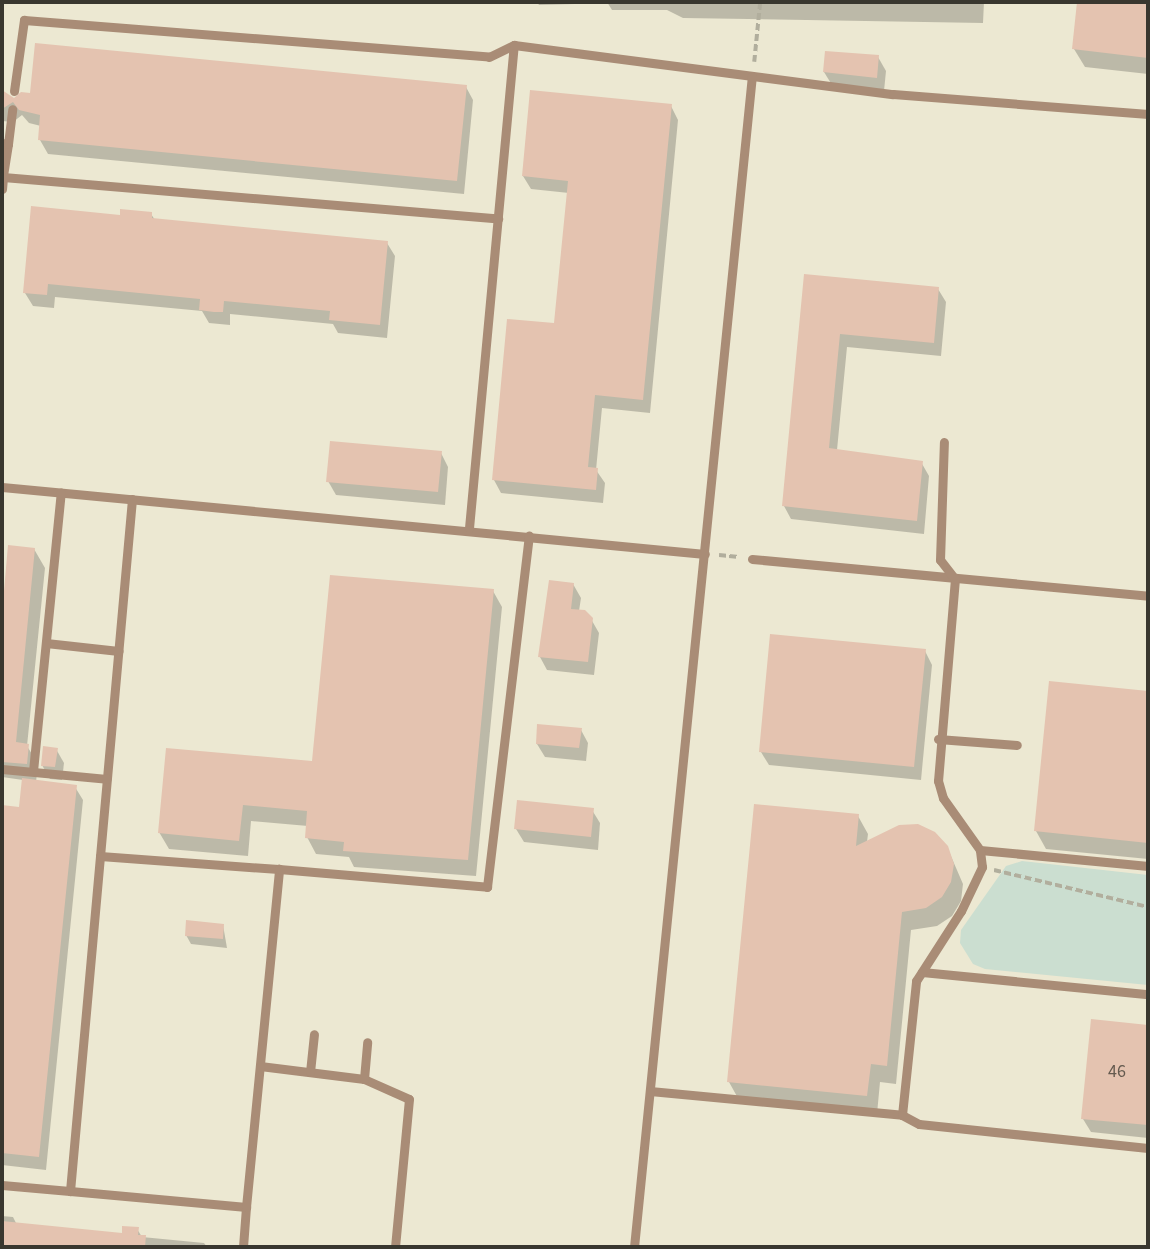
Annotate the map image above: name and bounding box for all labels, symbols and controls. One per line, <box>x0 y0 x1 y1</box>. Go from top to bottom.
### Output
house number: 46 <box>1108 1061 1126 1083</box>

